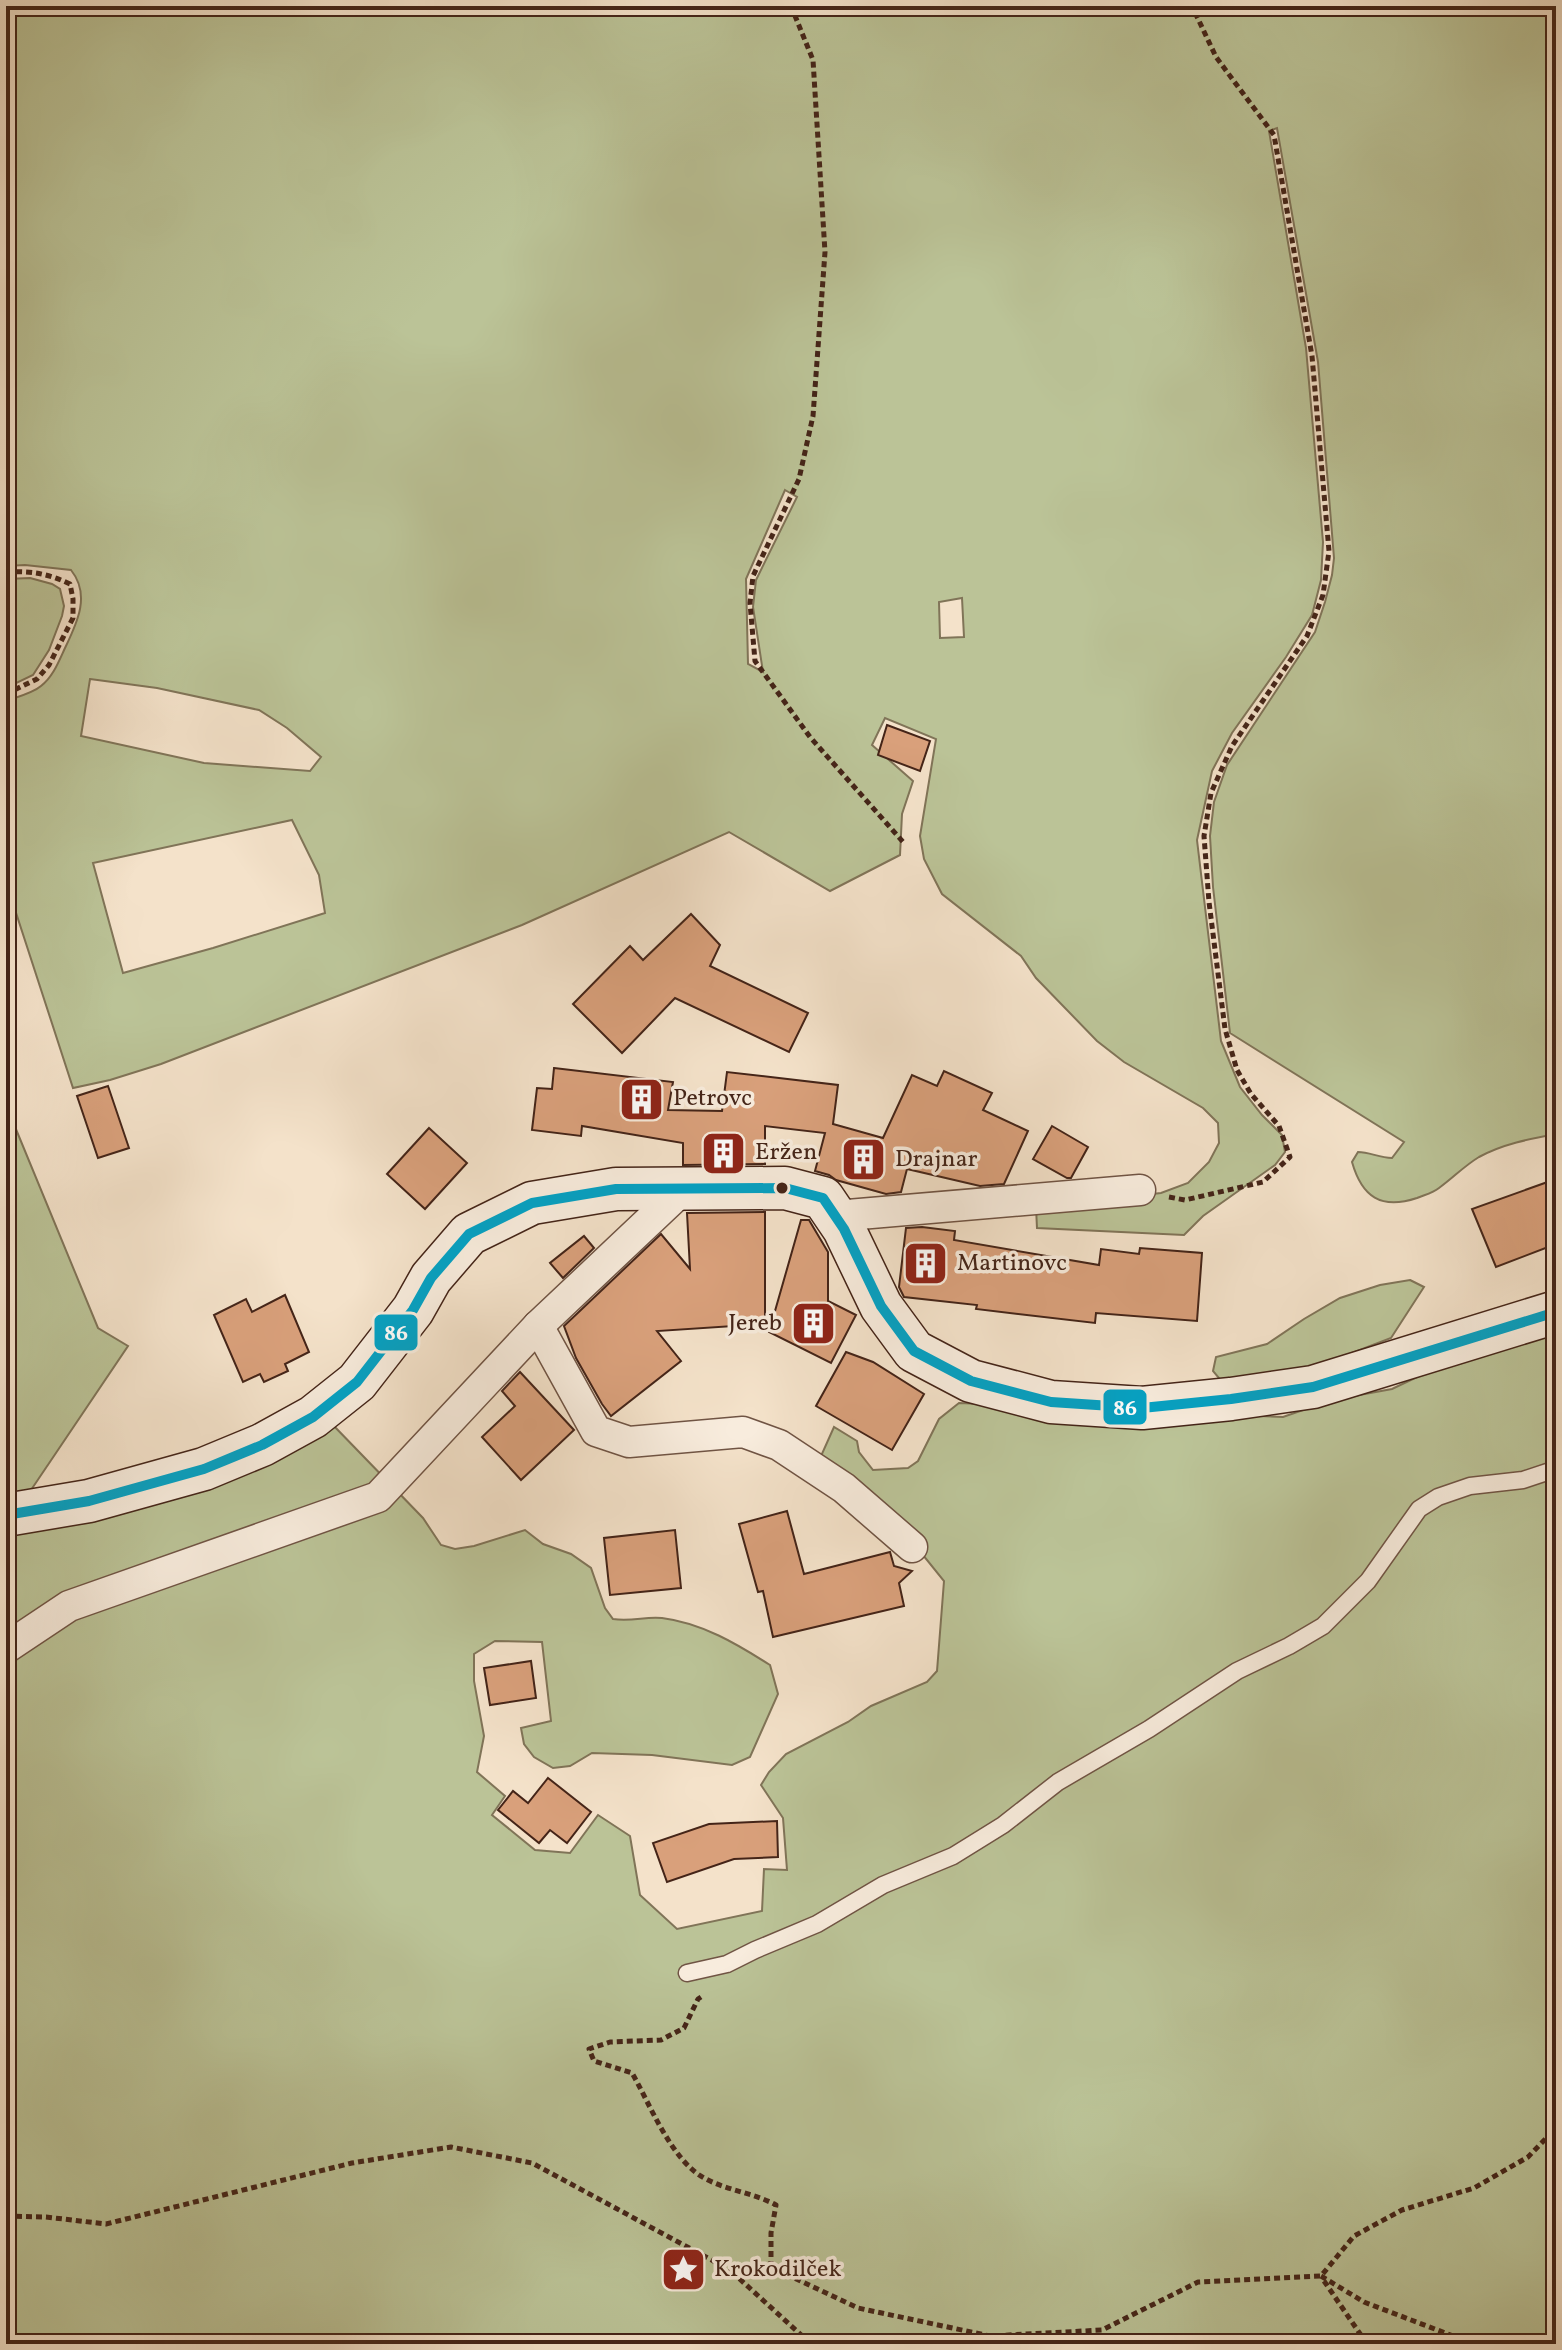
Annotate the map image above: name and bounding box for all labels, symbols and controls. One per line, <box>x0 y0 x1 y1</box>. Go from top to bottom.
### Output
building icon: Petrovc <box>618 1075 666 1123</box>
place label: Petrovc <box>673 1082 752 1116</box>
building icon: Eržen <box>700 1129 748 1177</box>
place label: Eržen <box>755 1136 817 1170</box>
building icon: Drajnar <box>840 1136 888 1184</box>
place label: Drajnar <box>895 1143 978 1177</box>
unlabelled marker <box>774 1180 790 1196</box>
building icon: Martinovc <box>902 1240 950 1288</box>
place label: Martinovc <box>957 1247 1067 1281</box>
building icon: Jereb <box>789 1300 837 1348</box>
place label: Jereb <box>728 1307 782 1341</box>
line badge: 86 <box>373 1313 419 1352</box>
text: 86 <box>384 1319 408 1350</box>
line badge: 86 <box>1102 1388 1148 1426</box>
text: 86 <box>1113 1394 1137 1425</box>
place icon: Krokodilček <box>659 2246 707 2294</box>
place label: Krokodilček <box>714 2253 841 2287</box>

